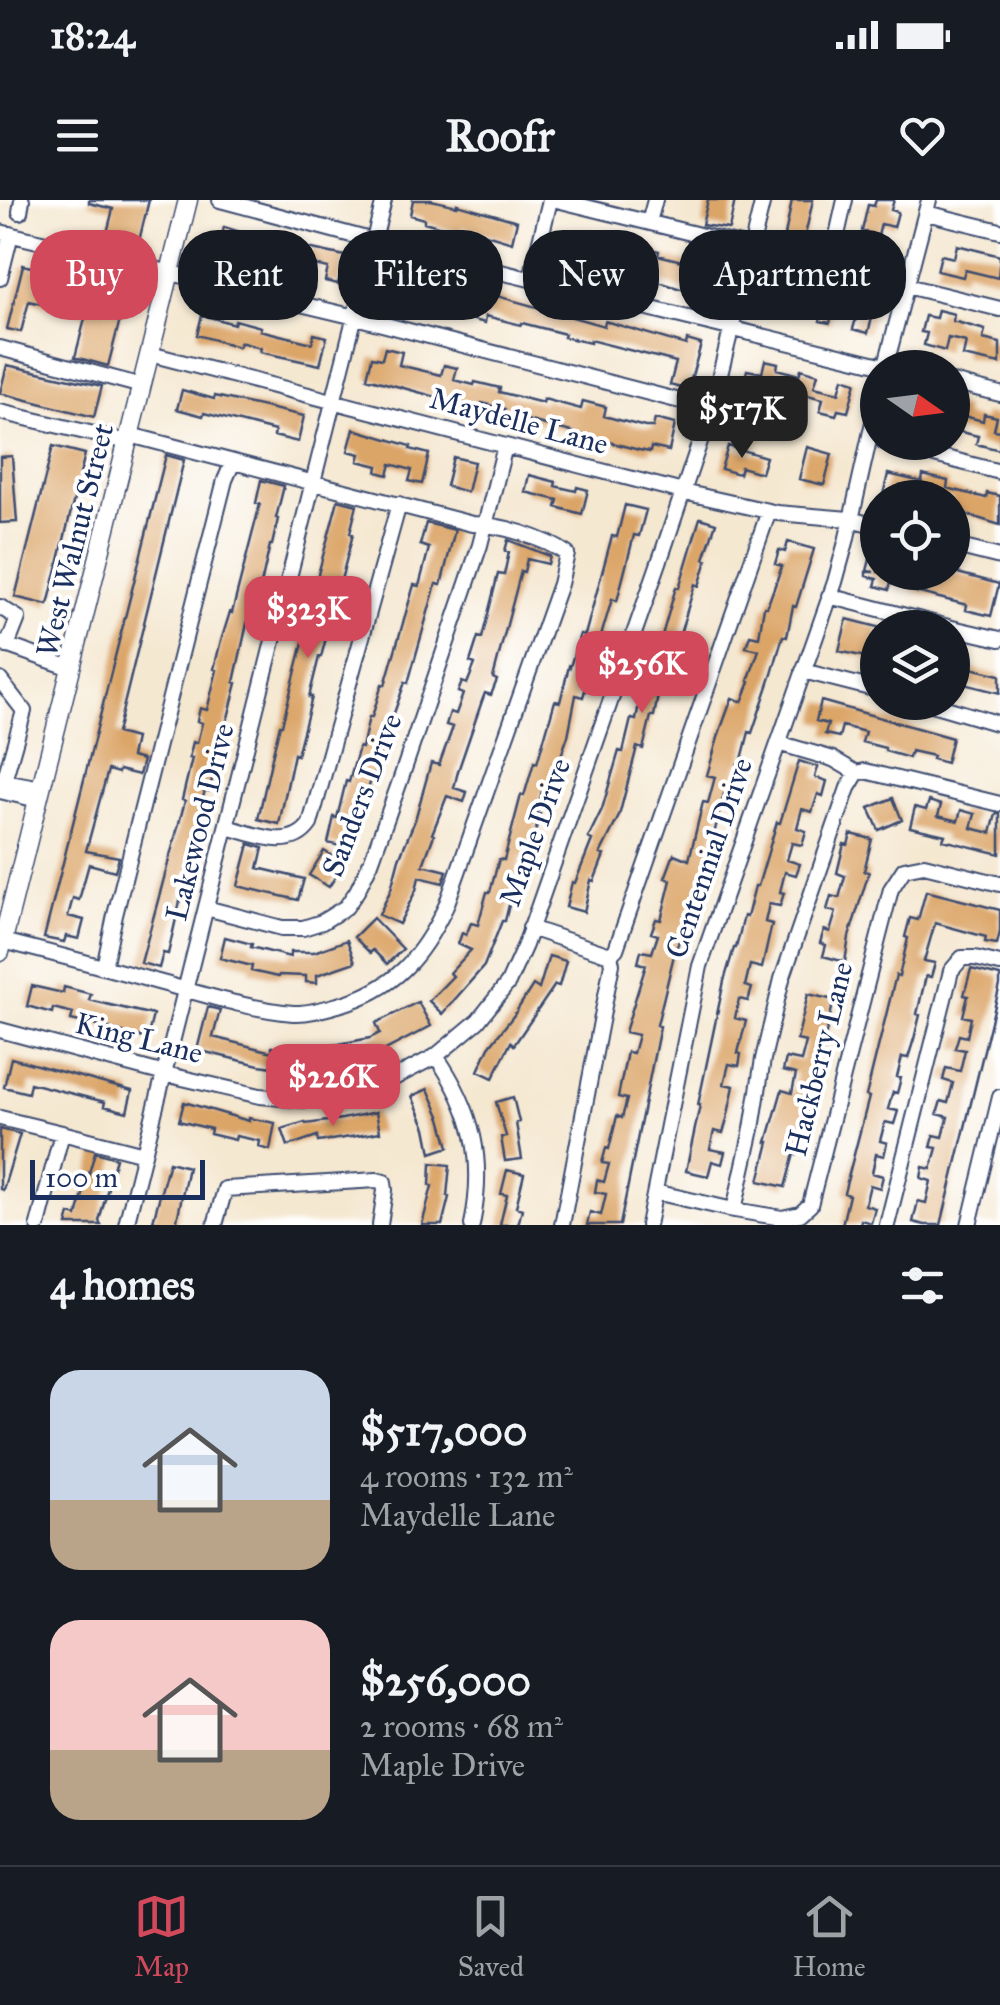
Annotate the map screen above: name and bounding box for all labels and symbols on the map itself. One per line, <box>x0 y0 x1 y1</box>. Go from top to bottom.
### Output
north arrow <box>860 350 970 460</box>
pin: $517K <box>672 376 812 461</box>
street label: Maydelle Lane <box>426 380 612 462</box>
street label: West Walnut Street <box>29 419 121 660</box>
pin: $323K <box>238 576 378 661</box>
pin: $256K <box>572 631 712 716</box>
street label: Sanders Drive <box>314 708 410 882</box>
street label: Lakewood Drive <box>158 720 242 924</box>
street label: Maple Drive <box>492 753 578 911</box>
street label: Centennial Drive <box>658 753 760 963</box>
street label: Hackberry Lane <box>777 958 861 1160</box>
street label: King Lane <box>72 1005 206 1071</box>
pin: $226K <box>263 1044 403 1129</box>
scale bar <box>30 1155 205 1200</box>

